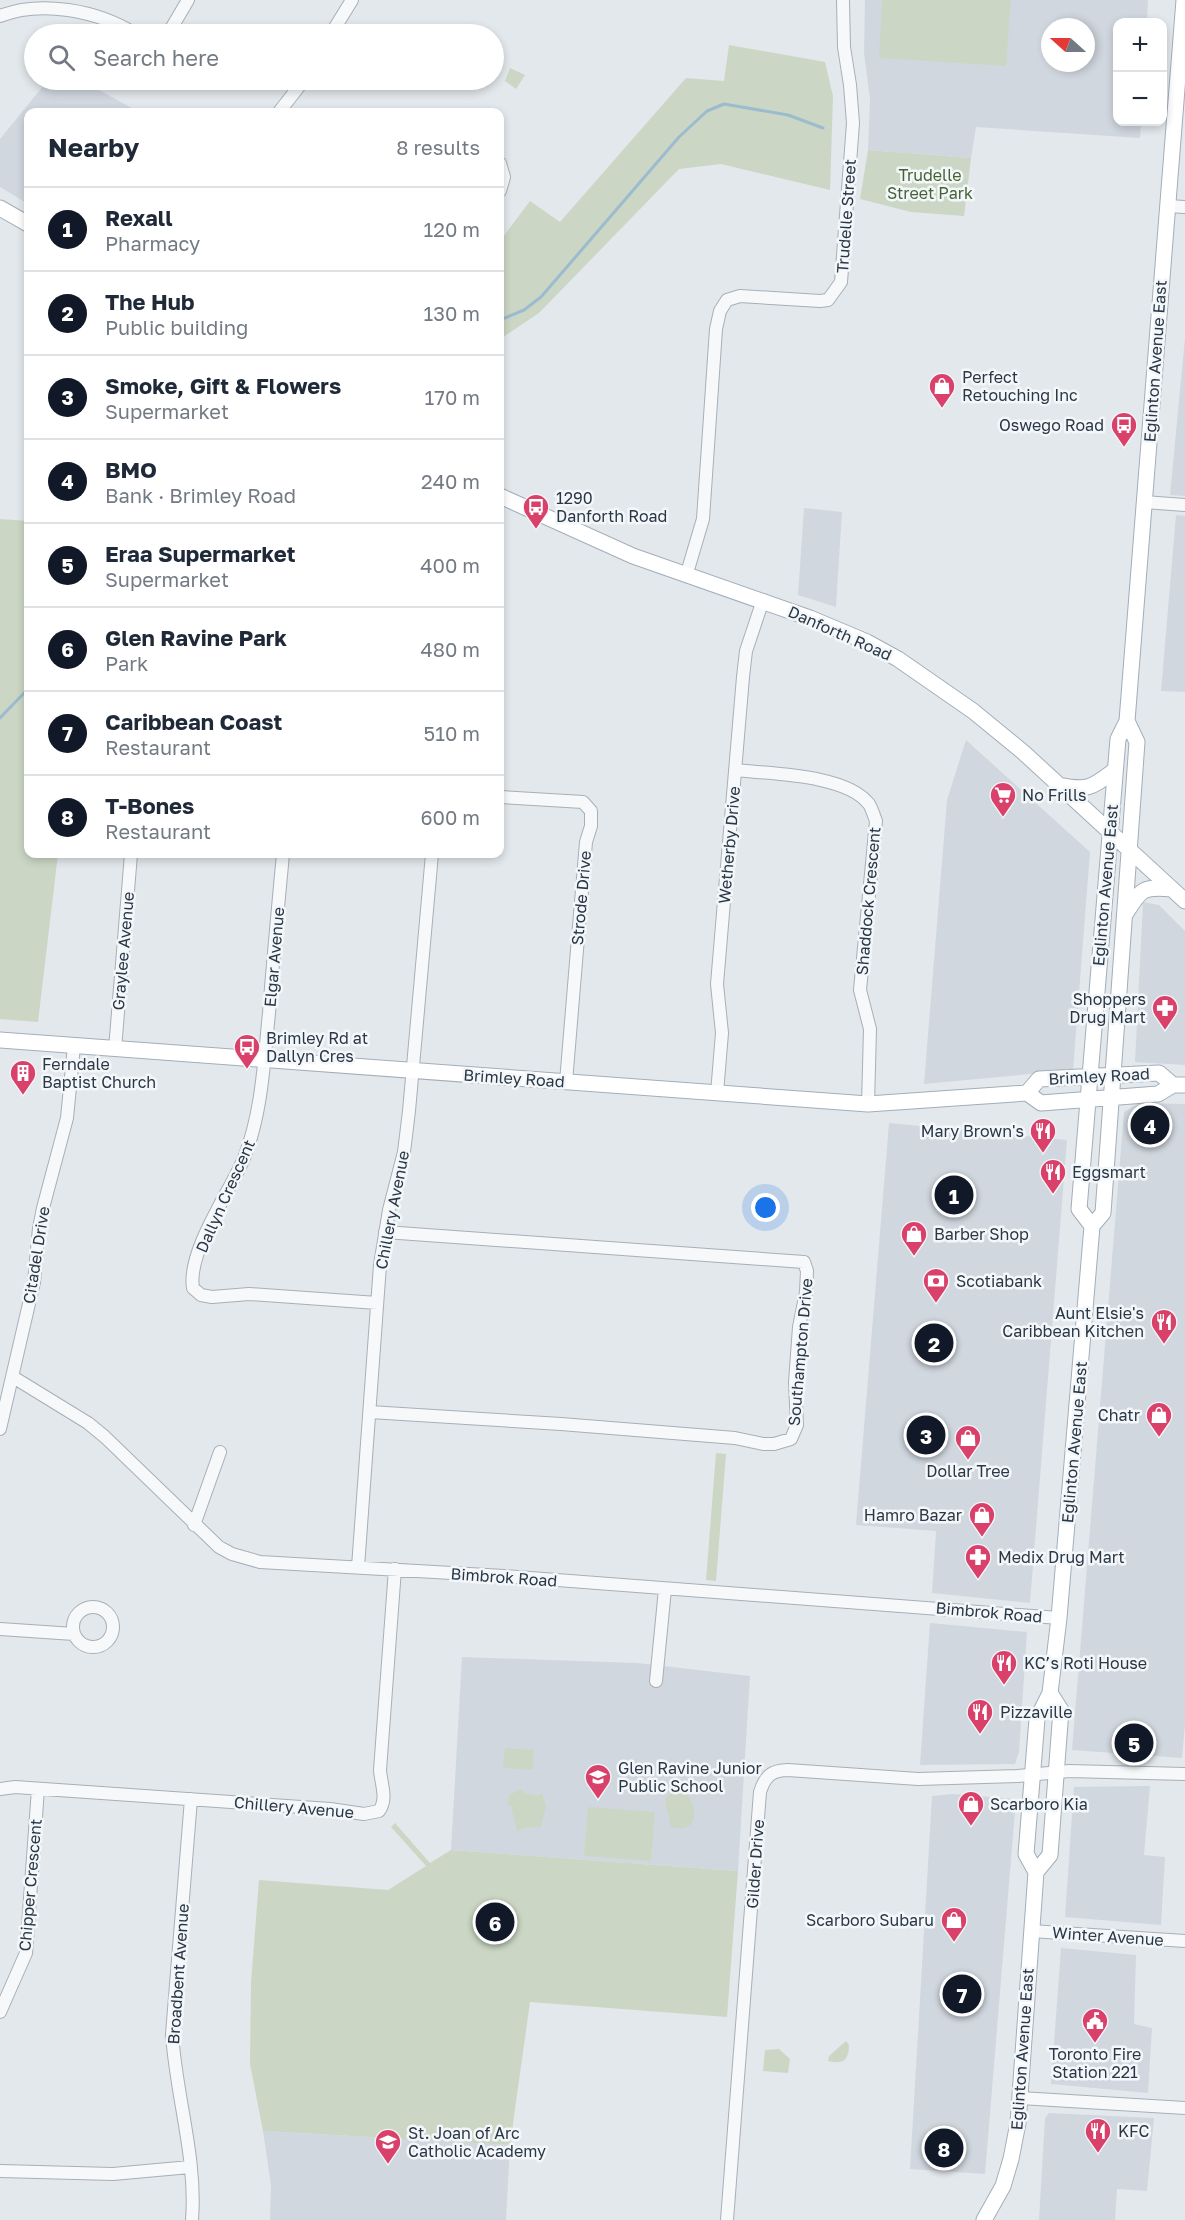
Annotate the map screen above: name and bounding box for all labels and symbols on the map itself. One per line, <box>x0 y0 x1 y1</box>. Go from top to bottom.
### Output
north arrow <box>1041 18 1095 72</box>
street label: Trudelle Street <box>832 158 860 274</box>
park label: Trudelle Street Park <box>887 165 973 203</box>
street label: Eglinton Avenue East <box>1139 279 1171 443</box>
place label: Perfect Retouching Inc <box>962 367 1078 405</box>
shop icon: Perfect Retouching Inc <box>927 371 957 409</box>
bus stop icon: Oswego Road <box>1109 410 1139 448</box>
place label: Oswego Road <box>999 415 1104 435</box>
place label: 1290 Danforth Road <box>556 488 667 526</box>
bus stop icon: 1290 Danforth Road <box>521 492 551 530</box>
street label: Danforth Road <box>785 601 895 665</box>
supermarket icon: No Frills <box>988 780 1018 818</box>
street label: Wetherby Drive <box>714 785 744 905</box>
place label: No Frills <box>1022 785 1087 805</box>
street label: Eglinton Avenue East <box>1088 803 1122 967</box>
street label: Shaddock Crescent <box>852 826 884 976</box>
street label: Strode Drive <box>567 850 595 946</box>
street label: Graylee Avenue <box>108 891 138 1011</box>
street label: Elgar Avenue <box>260 906 288 1008</box>
place label: Shoppers Drug Mart <box>1069 989 1146 1027</box>
pharmacy icon: Shoppers Drug Mart <box>1150 993 1180 1031</box>
place label: Brimley Rd at Dallyn Cres <box>266 1028 368 1066</box>
bus stop icon: Brimley Rd at Dallyn Cres <box>232 1032 262 1070</box>
place label: Ferndale Baptist Church <box>42 1054 156 1092</box>
building icon: Ferndale Baptist Church <box>8 1058 38 1096</box>
street label: Brimley Road <box>1048 1063 1150 1089</box>
street label: Brimley Road <box>463 1064 565 1092</box>
pin: 4 <box>1130 1102 1170 1148</box>
restaurant icon: Mary Brown's <box>1028 1116 1058 1154</box>
place label: Mary Brown's <box>921 1121 1024 1141</box>
street label: Dallyn Crescent <box>191 1136 259 1256</box>
street label: Chillery Avenue <box>371 1149 413 1271</box>
restaurant icon: Eggsmart <box>1038 1157 1068 1195</box>
place label: Eggsmart <box>1072 1162 1146 1182</box>
pin: 1 <box>934 1172 974 1218</box>
your location <box>751 1193 780 1222</box>
street label: Citadel Drive <box>18 1205 54 1305</box>
shop icon: Barber Shop <box>899 1219 929 1257</box>
place label: Barber Shop <box>934 1224 1029 1244</box>
bank icon: Scotiabank <box>921 1266 951 1304</box>
place label: Scotiabank <box>956 1271 1042 1291</box>
street label: Southampton Drive <box>784 1277 816 1427</box>
place label: Aunt Elsie's Caribbean Kitchen <box>1002 1303 1144 1341</box>
restaurant icon: Aunt Elsie's Caribbean Kitchen <box>1149 1307 1179 1345</box>
pin: 2 <box>914 1320 954 1366</box>
street label: Eglinton Avenue East <box>1057 1360 1091 1524</box>
shop icon: Chatr <box>1144 1400 1174 1438</box>
place label: Chatr <box>1098 1405 1140 1425</box>
pin: 3 <box>906 1412 946 1458</box>
shop icon: Dollar Tree <box>953 1423 983 1461</box>
place label: Dollar Tree <box>926 1461 1010 1481</box>
shop icon: Hamro Bazar <box>967 1500 997 1538</box>
place label: Hamro Bazar <box>864 1505 962 1525</box>
pharmacy icon: Medix Drug Mart <box>963 1542 993 1580</box>
place label: Medix Drug Mart <box>998 1547 1125 1567</box>
street label: Bimbrok Road <box>450 1563 558 1591</box>
street label: Bimbrok Road <box>935 1597 1043 1627</box>
restaurant icon: KC’s Roti House <box>989 1648 1019 1686</box>
place label: KC’s Roti House <box>1024 1653 1147 1673</box>
restaurant icon: Pizzaville <box>965 1697 995 1735</box>
place label: Pizzaville <box>1000 1702 1073 1722</box>
pin: 5 <box>1114 1720 1154 1766</box>
place label: Glen Ravine Junior Public School <box>618 1758 762 1796</box>
school or university icon: Glen Ravine Junior Public School <box>583 1762 613 1800</box>
shop icon: Scarboro Kia <box>956 1789 986 1827</box>
street label: Chillery Avenue <box>233 1792 355 1822</box>
place label: Scarboro Kia <box>990 1794 1088 1814</box>
street label: Chipper Crescent <box>14 1818 46 1952</box>
street label: Gilder Drive <box>742 1819 768 1909</box>
pin: 6 <box>476 1900 514 1944</box>
street label: Broadbent Avenue <box>163 1903 193 2045</box>
shop icon: Scarboro Subaru <box>939 1905 969 1943</box>
place label: Scarboro Subaru <box>806 1910 934 1930</box>
street label: Winter Avenue <box>1052 1922 1164 1950</box>
street label: Eglinton Avenue East <box>1006 1967 1038 2131</box>
pin: 7 <box>942 1972 982 2016</box>
public building icon: Toronto Fire Station 221 <box>1080 2006 1110 2044</box>
place label: Toronto Fire Station 221 <box>1049 2044 1141 2082</box>
restaurant icon: KFC <box>1083 2116 1113 2154</box>
place label: KFC <box>1118 2121 1149 2141</box>
place label: St. Joan of Arc Catholic Academy <box>408 2123 546 2161</box>
pin: 8 <box>924 2126 964 2170</box>
school or university icon: St. Joan of Arc Catholic Academy <box>373 2127 403 2165</box>

